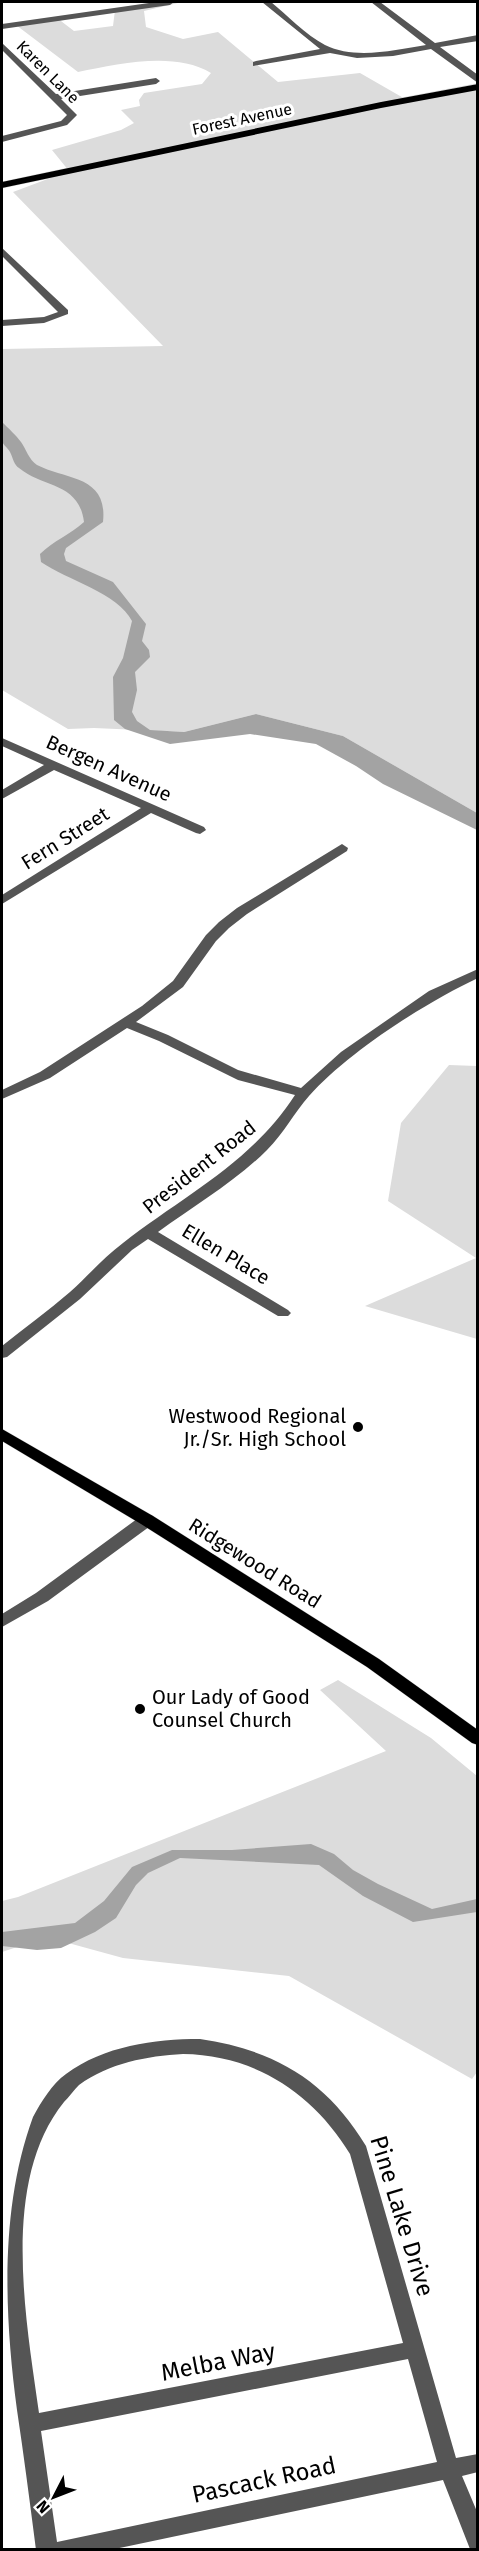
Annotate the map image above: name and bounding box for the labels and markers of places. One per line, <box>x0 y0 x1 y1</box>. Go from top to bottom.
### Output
place label: Westwood Regional Jr./Sr. High School <box>169 1404 346 1451</box>
marker: Westwood Regional Jr./Sr. High School <box>351 1420 365 1434</box>
place label: Our Lady of Good Counsel Church <box>152 1685 310 1732</box>
marker: Our Lady of Good Counsel Church <box>133 1702 147 1716</box>

